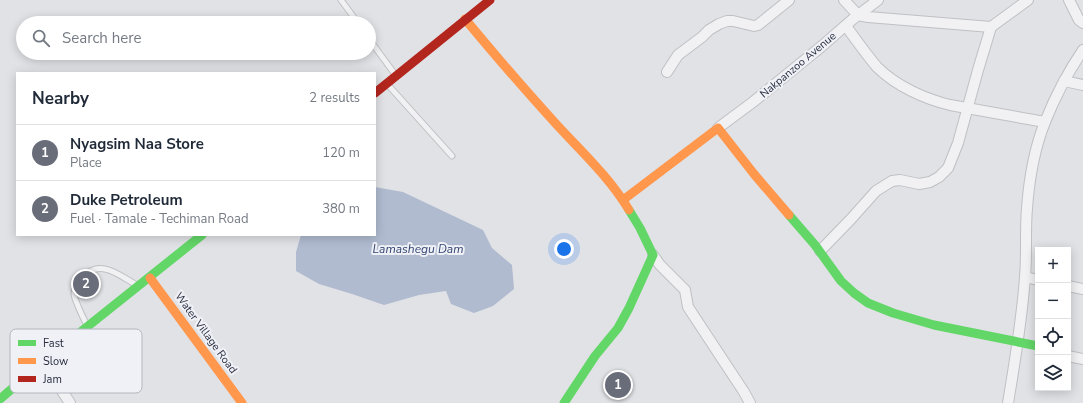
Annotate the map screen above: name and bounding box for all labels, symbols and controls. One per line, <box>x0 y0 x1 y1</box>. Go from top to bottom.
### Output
search box <box>16 16 376 60</box>
icon: search <box>30 27 52 49</box>
text: Search here <box>62 28 142 48</box>
street label: Nakpanzoo Avenue <box>757 28 839 101</box>
text: Nearby <box>32 87 89 110</box>
text: 2 results <box>309 89 360 107</box>
text: Nyagsim Naa Store <box>70 134 204 154</box>
text: 1 <box>41 144 49 162</box>
text: 120 m <box>322 144 360 162</box>
text: Place <box>70 154 102 172</box>
text: Duke Petroleum <box>70 190 183 210</box>
text: 2 <box>41 200 49 218</box>
text: 380 m <box>322 200 360 218</box>
text: Fuel · Tamale - Techiman Road <box>70 210 248 228</box>
your location <box>554 239 574 259</box>
water label: Lamashegu Dam <box>373 241 463 257</box>
map controls <box>1035 247 1071 391</box>
button: + <box>1035 247 1071 283</box>
pin: 2 <box>73 269 99 299</box>
button: − <box>1035 283 1071 319</box>
street label: Water Village Road <box>171 289 241 377</box>
button: locate <box>1035 319 1071 355</box>
legend <box>10 329 142 393</box>
text: Fast <box>43 336 64 351</box>
text: Slow <box>43 354 68 369</box>
button: layers <box>1035 355 1071 391</box>
pin: 1 <box>605 370 631 400</box>
text: Jam <box>42 372 62 387</box>

